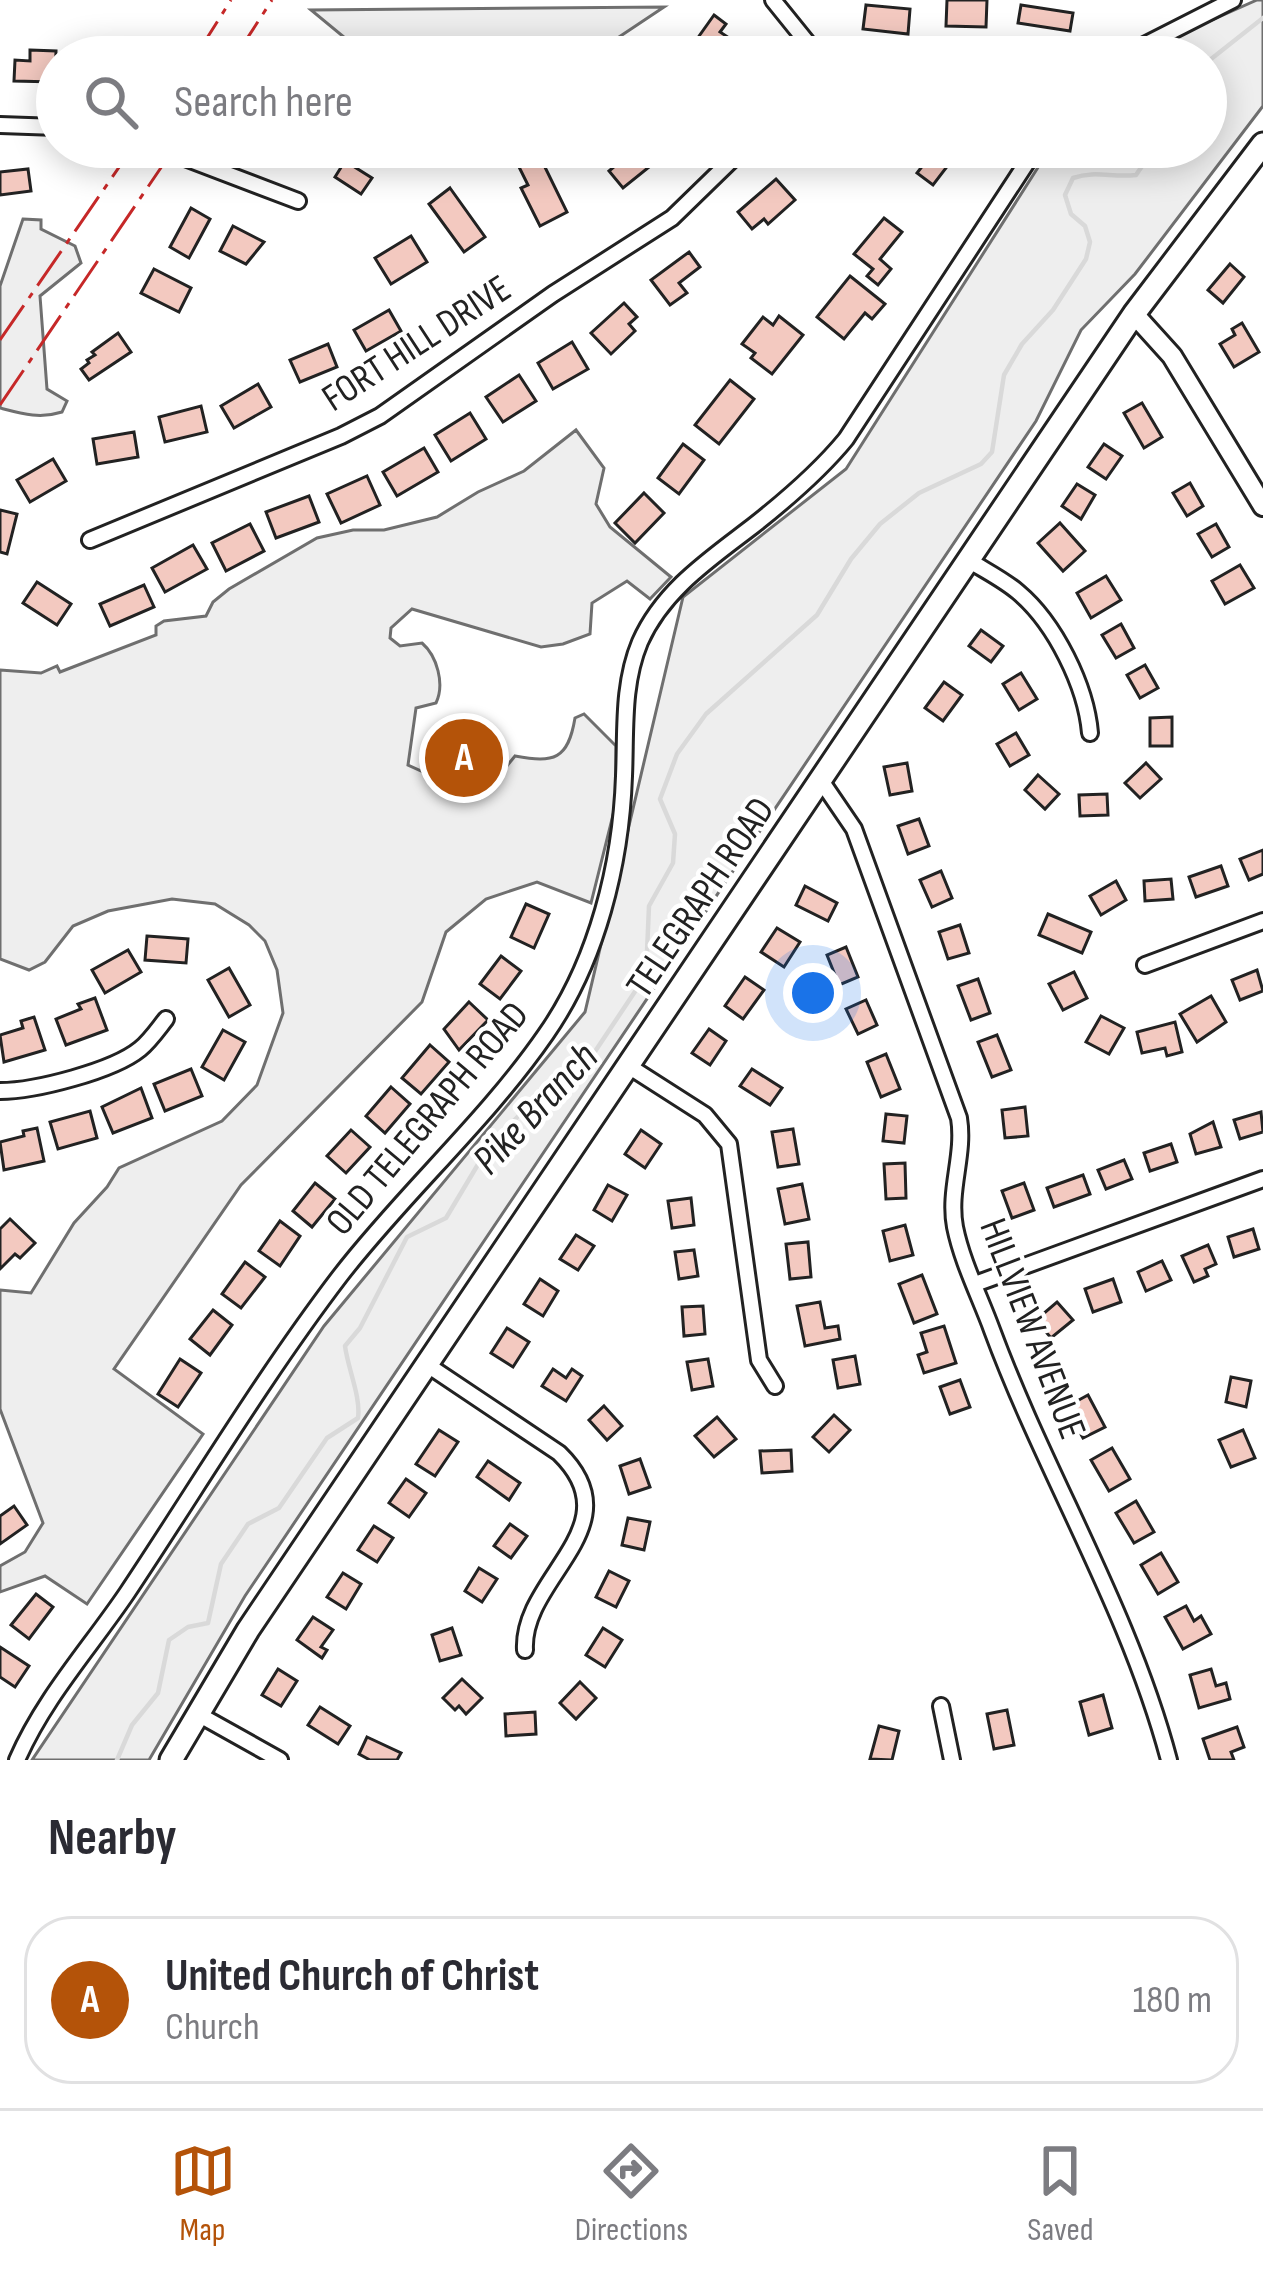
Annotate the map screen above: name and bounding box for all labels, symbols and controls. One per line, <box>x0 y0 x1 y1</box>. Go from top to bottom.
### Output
search box <box>36 36 1227 168</box>
icon: search <box>78 69 144 135</box>
text: Search here <box>174 75 353 130</box>
street label: FORT HILL DRIVE <box>314 266 520 422</box>
pin: A <box>425 713 503 803</box>
street label: TELEGRAPH ROAD <box>617 789 785 1007</box>
your location <box>783 963 843 1023</box>
street label: OLD TELEGRAPH ROAD <box>317 993 539 1245</box>
water label: Pike Branch <box>462 1033 610 1185</box>
street label: HILLVIEW AVENUE <box>968 1212 1096 1446</box>
text: Nearby <box>48 1808 177 1869</box>
text: United Church of Christ <box>165 1949 539 2004</box>
text: A <box>81 1977 99 2024</box>
text: 180 m <box>1133 1977 1212 2024</box>
text: Church <box>165 2004 260 2051</box>
tab: Map <box>170 2138 236 2250</box>
tab: Directions <box>575 2138 688 2250</box>
tab: Saved <box>1027 2138 1093 2250</box>

